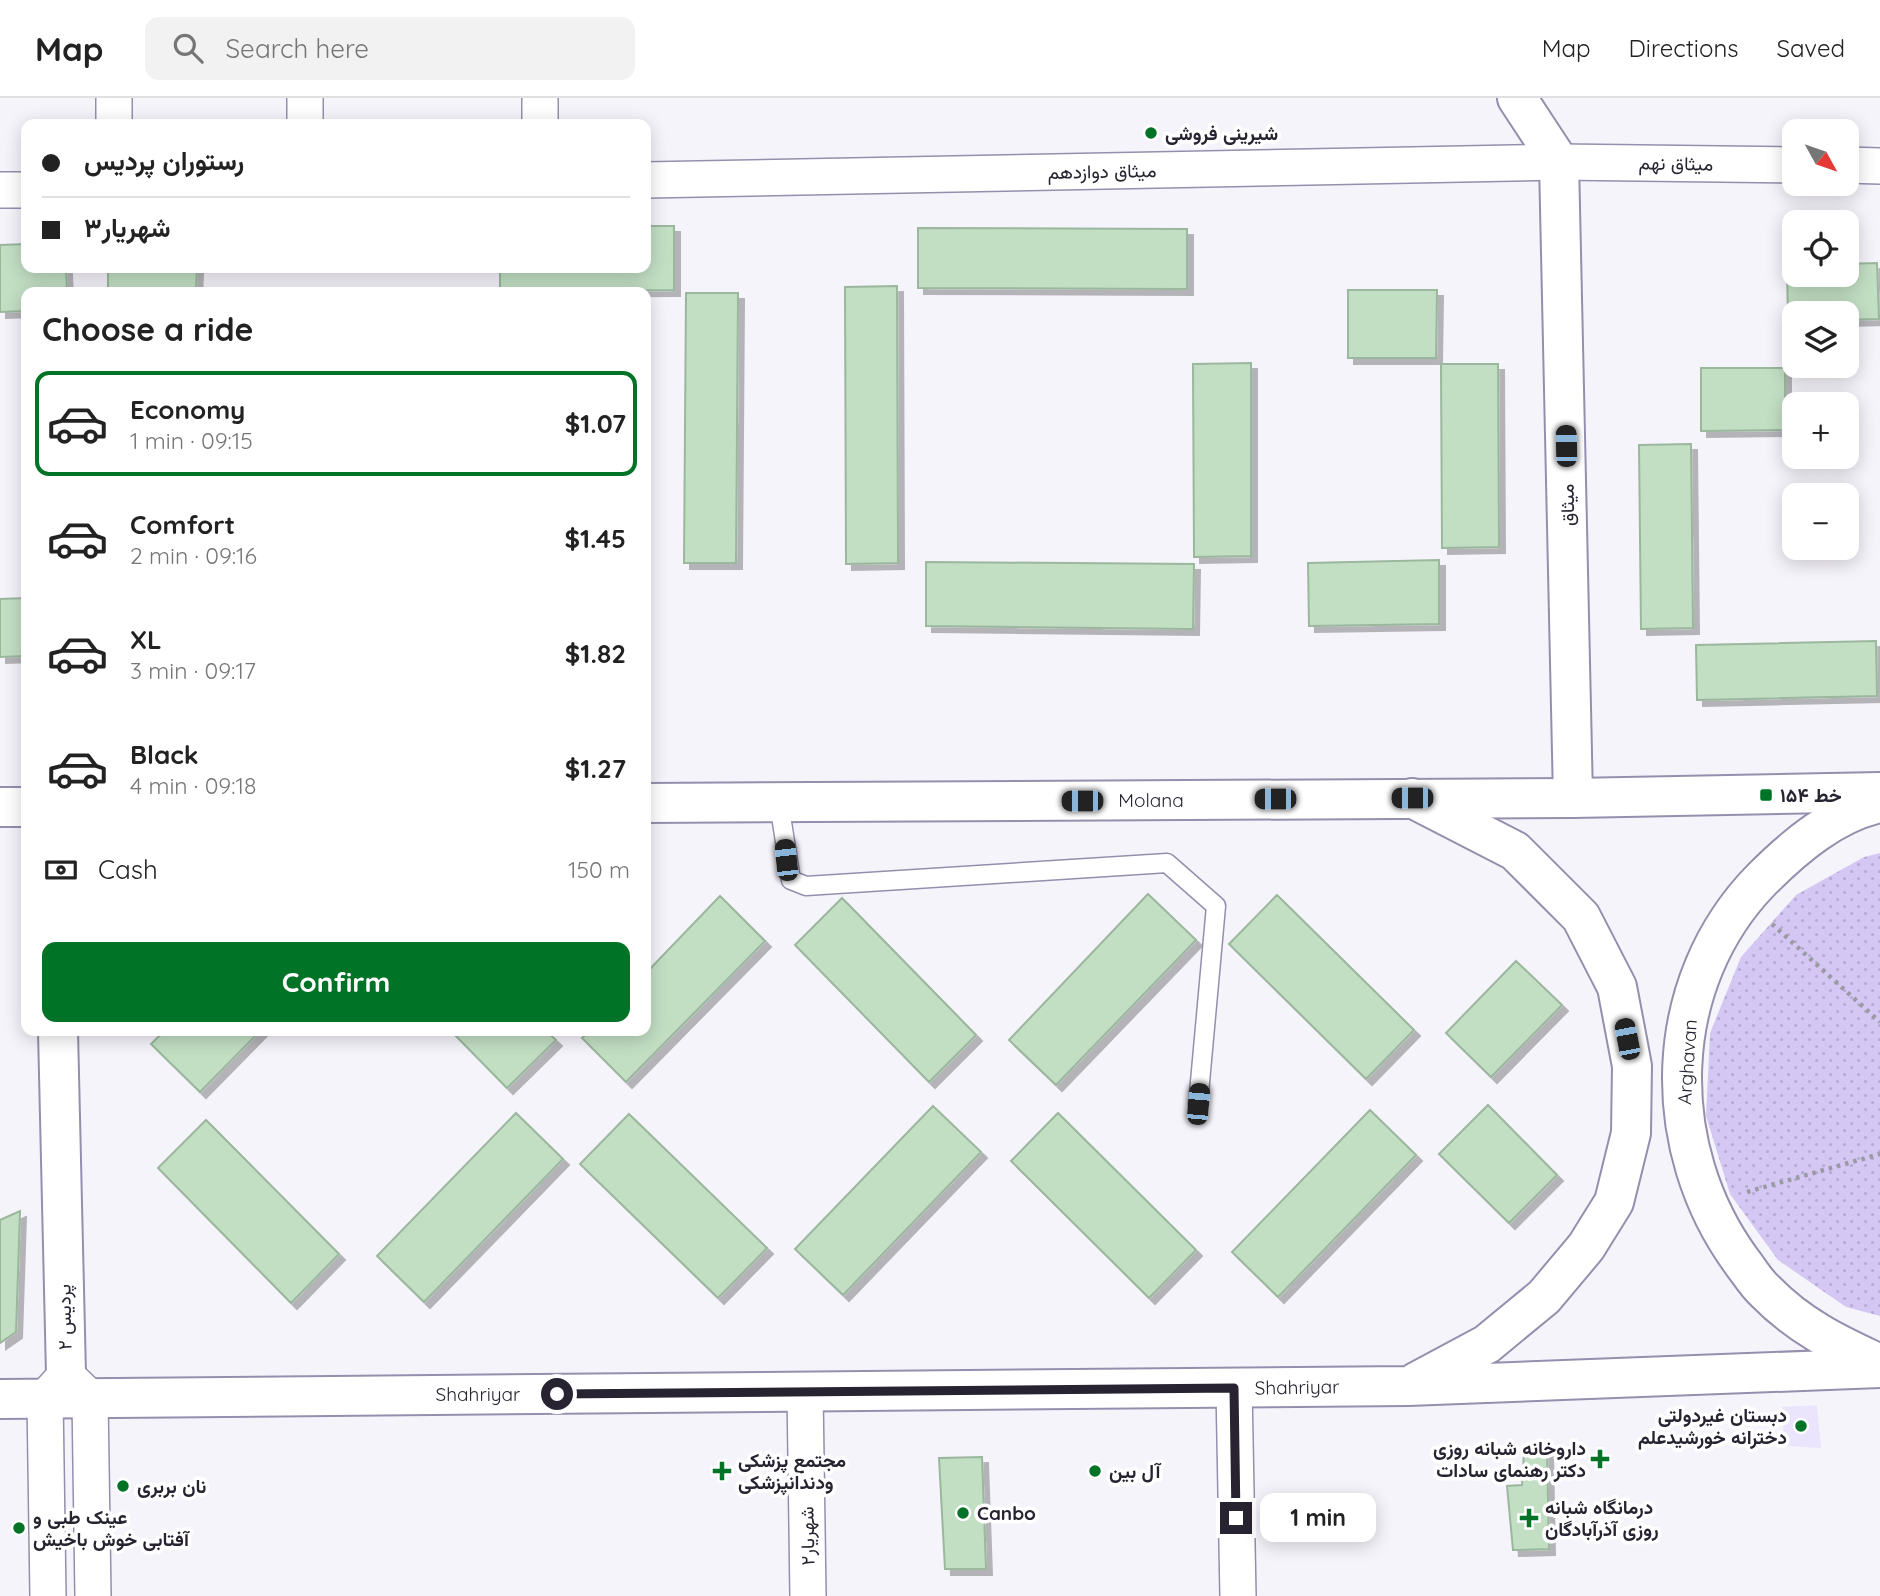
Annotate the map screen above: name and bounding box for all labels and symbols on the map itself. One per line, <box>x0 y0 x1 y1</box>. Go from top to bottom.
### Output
north arrow <box>1782 119 1858 196</box>
place label: شیرینی فروشی <box>1165 121 1278 146</box>
marker: شیرینی فروشی <box>1143 125 1159 141</box>
street label: میثاق نهم <box>1639 150 1713 177</box>
street label: میثاق دوازدهم <box>1047 158 1157 185</box>
car <box>1556 425 1577 467</box>
street label: میثاق <box>1555 484 1579 526</box>
place label: خط ۱۵۴ <box>1780 783 1842 807</box>
marker: خط ۱۵۴ <box>1758 787 1774 803</box>
street label: Molana <box>1118 788 1184 812</box>
car <box>1392 788 1434 809</box>
car <box>1255 789 1297 810</box>
car <box>1062 791 1104 812</box>
car <box>774 838 799 882</box>
car <box>1613 1016 1642 1062</box>
street label: Arghavan <box>1672 1018 1702 1106</box>
car <box>1186 1082 1211 1126</box>
street label: پردیس ۲ <box>51 1284 79 1350</box>
street label: Shahriyar <box>1254 1374 1340 1400</box>
route start <box>541 1378 573 1410</box>
street label: Shahriyar <box>436 1382 521 1406</box>
place label: دبستان غیردولتی دخترانه خورشیدعلم <box>1638 1403 1787 1450</box>
marker: دبستان غیردولتی دخترانه خورشیدعلم <box>1793 1418 1809 1434</box>
place label: داروخانه شبانه روزی دکتر رهنمای سادات <box>1433 1436 1586 1483</box>
place label: مجتمع پزشکی ودندانپزشکی <box>738 1448 846 1496</box>
marker: داروخانه شبانه روزی دکتر رهنمای سادات <box>1592 1451 1608 1467</box>
place label: آل بین <box>1109 1459 1161 1483</box>
marker: مجتمع پزشکی ودندانپزشکی <box>712 1461 732 1481</box>
marker: آل بین <box>1087 1463 1103 1479</box>
place label: نان بربری <box>137 1474 206 1499</box>
marker: نان بربری <box>115 1478 131 1494</box>
callout: 1 min <box>1260 1494 1376 1542</box>
place label: درمانگاه شبانه روزی آذرآبادگان <box>1545 1495 1659 1542</box>
place label: Canbo <box>977 1501 1036 1525</box>
route end <box>1220 1502 1252 1534</box>
place label: عینک طبی و آفتابی خوش باخیش <box>33 1505 190 1552</box>
marker: Canbo <box>955 1505 971 1521</box>
street label: شهریار۲ <box>794 1506 820 1566</box>
marker: درمانگاه شبانه روزی آذرآبادگان <box>1519 1508 1539 1528</box>
marker: عینک طبی و آفتابی خوش باخیش <box>11 1520 27 1536</box>

